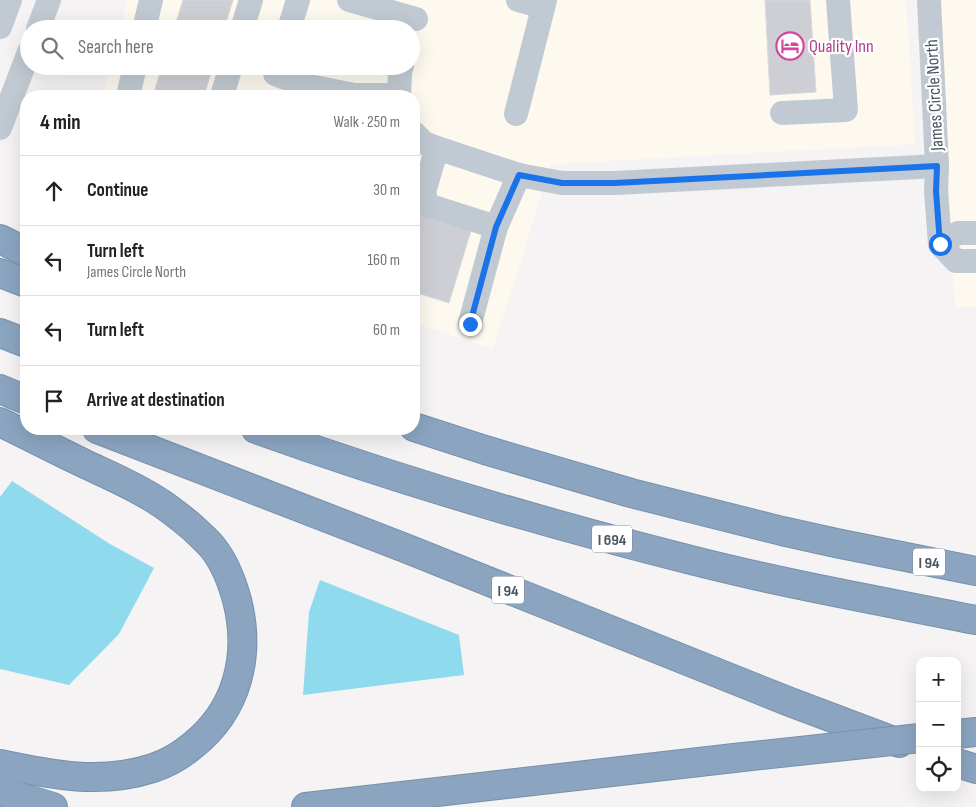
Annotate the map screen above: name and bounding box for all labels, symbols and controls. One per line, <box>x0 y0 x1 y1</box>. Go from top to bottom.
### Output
search box <box>20 20 420 75</box>
hotel icon: Quality Inn <box>775 31 805 61</box>
icon: search <box>38 34 66 62</box>
text: Search here <box>78 36 154 59</box>
place label: Quality Inn <box>809 36 874 57</box>
street label: James Circle North <box>921 39 948 152</box>
text: 4 min <box>40 110 81 135</box>
text: Walk · 250 m <box>334 113 400 132</box>
icon: ahead <box>40 177 68 205</box>
text: Continue <box>87 179 148 202</box>
text: 30 m <box>373 181 400 200</box>
route start <box>929 233 952 256</box>
text: Turn left <box>87 240 144 263</box>
icon: left <box>40 247 68 275</box>
text: 160 m <box>367 251 400 270</box>
text: James Circle North <box>87 263 186 282</box>
route end <box>459 313 482 336</box>
icon: left <box>40 317 68 345</box>
text: Turn left <box>87 319 144 342</box>
text: 60 m <box>373 321 400 340</box>
icon: arrive <box>40 387 68 415</box>
text: Arrive at destination <box>87 389 225 412</box>
road number: I 694 <box>592 526 632 552</box>
road number: I 94 <box>913 548 945 576</box>
road number: I 94 <box>492 576 524 604</box>
map controls <box>916 657 961 792</box>
button: + <box>916 657 961 702</box>
button: − <box>916 702 961 747</box>
button: locate <box>916 747 961 792</box>

